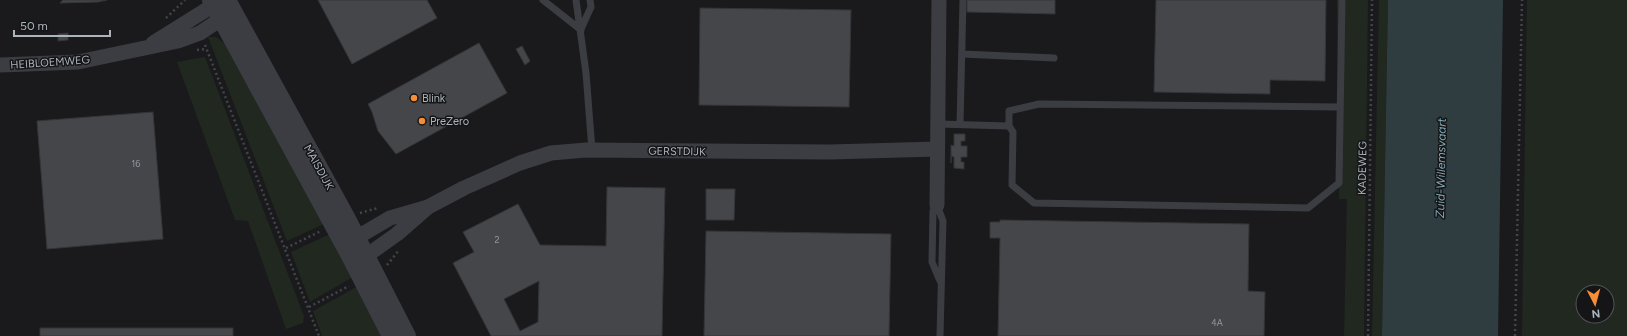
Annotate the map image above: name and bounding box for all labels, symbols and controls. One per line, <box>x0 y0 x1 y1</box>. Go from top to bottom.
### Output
scale bar <box>14 12 110 38</box>
text: 50 m <box>20 19 48 33</box>
street label: HEIBLOEMWEG <box>10 53 90 72</box>
place label: Blink <box>422 92 446 105</box>
marker: Blink <box>409 93 419 103</box>
place label: PreZero <box>430 115 469 128</box>
marker: PreZero <box>417 116 427 126</box>
water label: Zuid-Willemsvaart <box>1433 117 1449 218</box>
street label: KADEWEG <box>1356 141 1369 195</box>
street label: MAISDIJK <box>301 142 336 192</box>
street label: GERSTDIJK <box>648 144 706 159</box>
house number: 16 <box>132 158 140 169</box>
house number: 2 <box>494 234 500 245</box>
north arrow <box>1575 284 1615 324</box>
text: N <box>1591 307 1601 320</box>
house number: 4A <box>1211 317 1223 328</box>

